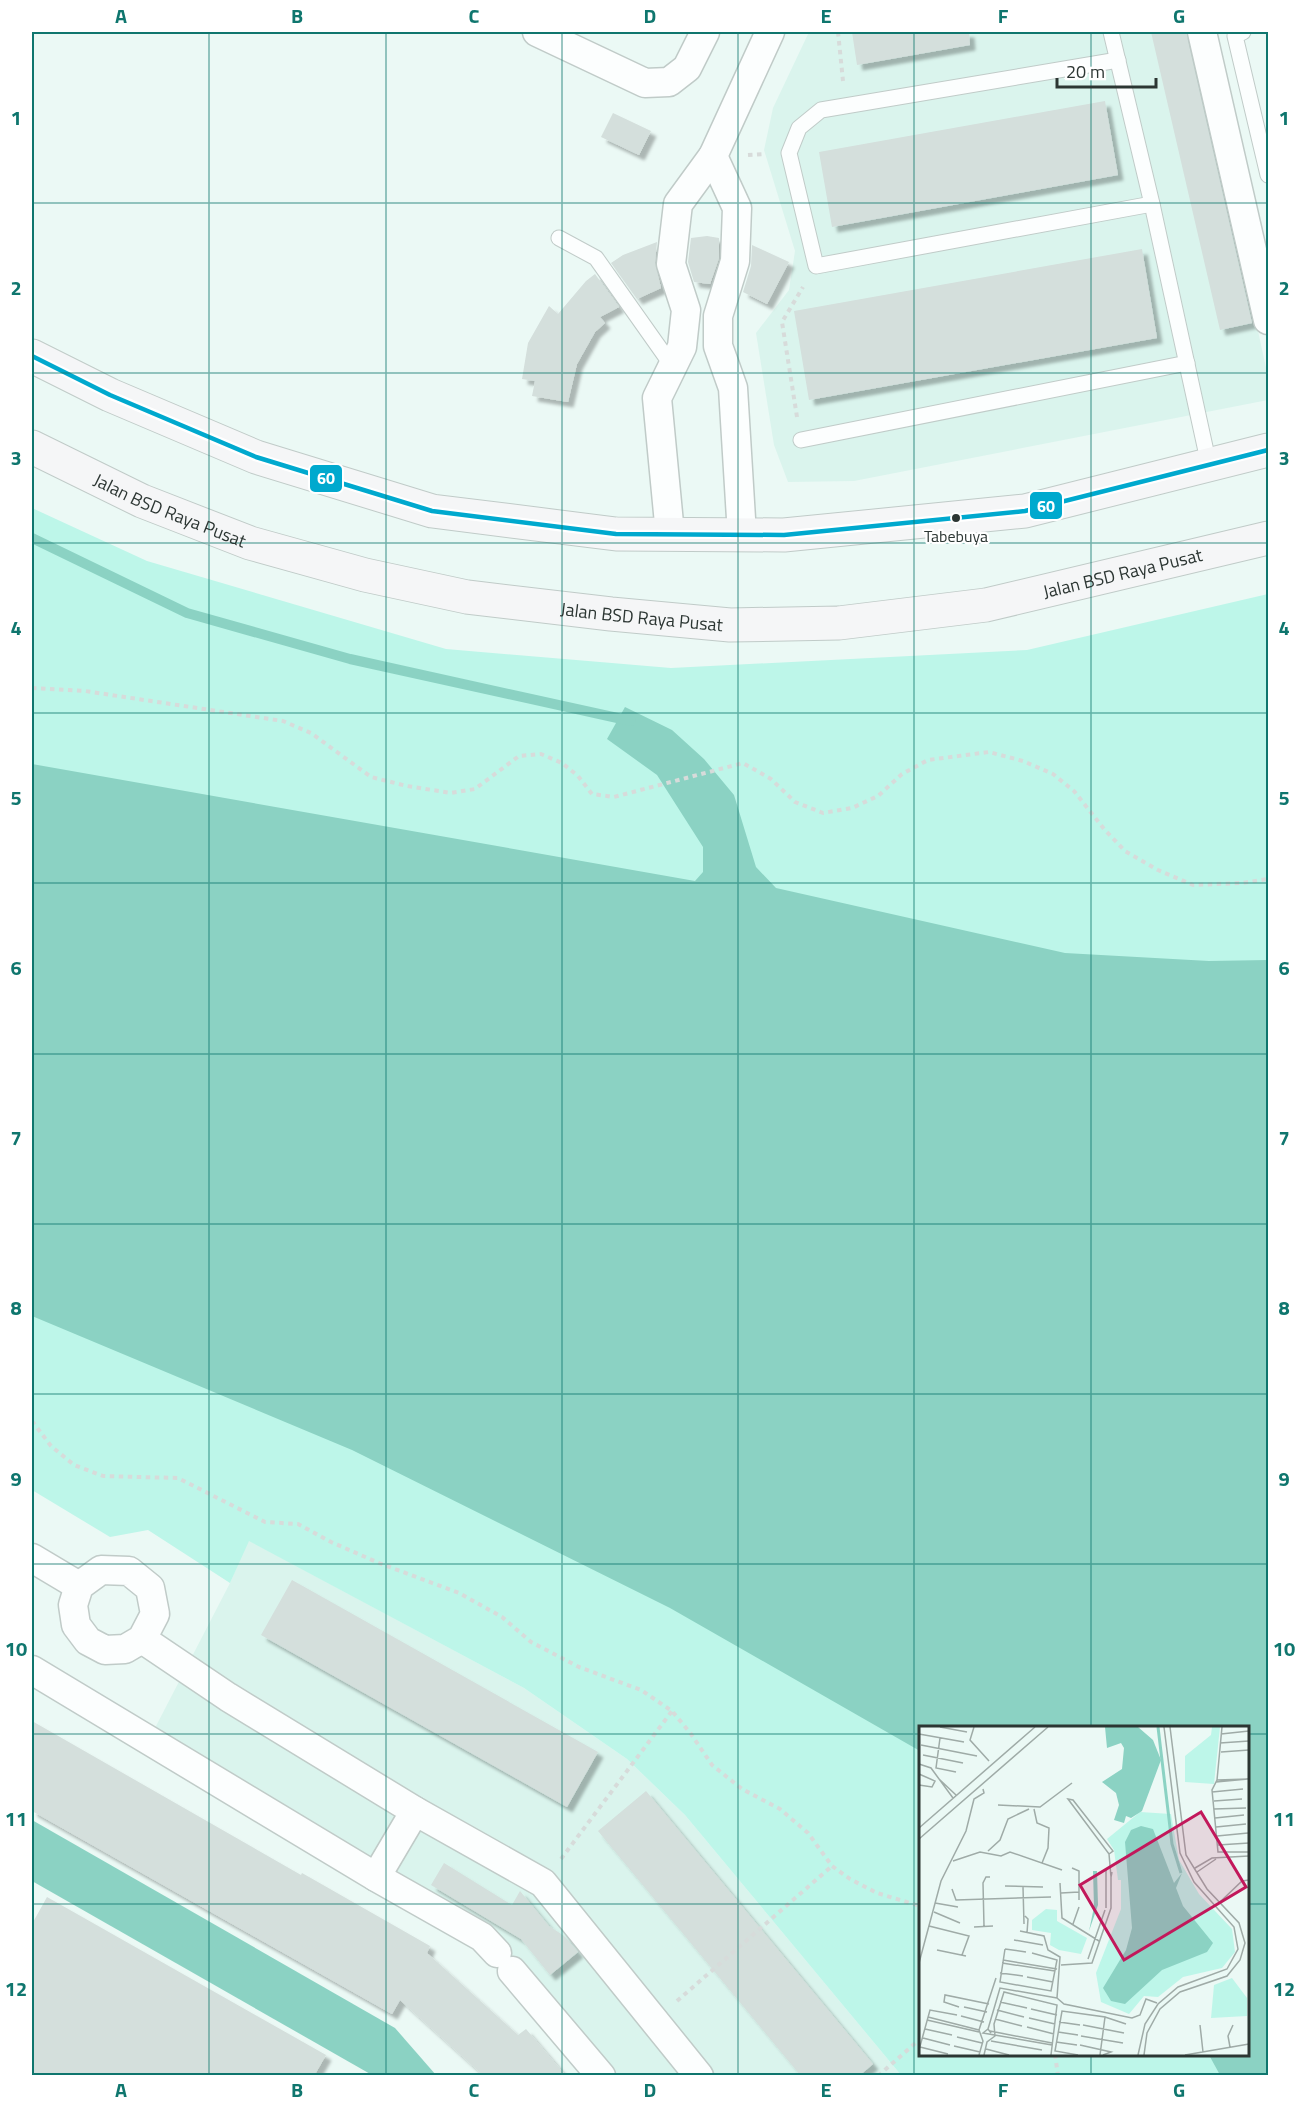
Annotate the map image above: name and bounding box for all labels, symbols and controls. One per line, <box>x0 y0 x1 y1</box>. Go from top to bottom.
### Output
text: A <box>115 0 127 31</box>
text: B <box>291 0 303 31</box>
text: C <box>469 0 480 31</box>
text: D <box>644 0 656 31</box>
text: E <box>820 0 832 31</box>
text: F <box>998 0 1009 31</box>
text: G <box>1173 0 1185 31</box>
scale bar <box>1057 51 1156 89</box>
text: 20 m <box>1066 58 1105 85</box>
text: 1 <box>10 102 22 133</box>
text: 1 <box>1278 102 1290 133</box>
text: 2 <box>10 272 22 303</box>
text: 2 <box>1278 272 1290 303</box>
text: 3 <box>10 442 22 473</box>
text: 3 <box>1278 442 1290 473</box>
line badge: 60 <box>309 464 343 493</box>
street label: Jalan BSD Raya Pusat <box>89 466 251 554</box>
text: 60 <box>317 466 335 490</box>
line badge: 60 <box>1029 491 1063 520</box>
text: 60 <box>1037 494 1055 518</box>
marker: Tabebuya <box>950 512 962 524</box>
place label: Tabebuya <box>924 524 988 548</box>
street label: Jalan BSD Raya Pusat <box>1040 540 1206 605</box>
street label: Jalan BSD Raya Pusat <box>559 595 725 638</box>
text: 4 <box>10 612 22 643</box>
text: 4 <box>1278 612 1290 643</box>
text: 5 <box>10 782 22 813</box>
text: 5 <box>1278 782 1290 813</box>
text: 6 <box>10 952 22 983</box>
text: 6 <box>1278 952 1290 983</box>
text: 7 <box>10 1122 22 1153</box>
text: 7 <box>1278 1122 1290 1153</box>
text: 8 <box>10 1292 22 1323</box>
text: 8 <box>1278 1292 1290 1323</box>
text: 9 <box>10 1463 22 1494</box>
text: 9 <box>1278 1463 1290 1494</box>
text: 10 <box>5 1633 27 1664</box>
text: 10 <box>1273 1633 1295 1664</box>
inset map <box>919 1726 1249 2056</box>
text: 11 <box>5 1803 27 1834</box>
text: 11 <box>1273 1803 1295 1834</box>
text: 12 <box>5 1973 27 2004</box>
text: 12 <box>1273 1973 1295 2004</box>
text: A <box>115 2074 127 2105</box>
text: B <box>291 2074 303 2105</box>
text: C <box>469 2074 480 2105</box>
text: D <box>644 2074 656 2105</box>
text: E <box>820 2074 832 2105</box>
text: F <box>998 2074 1009 2105</box>
text: G <box>1173 2074 1185 2105</box>

